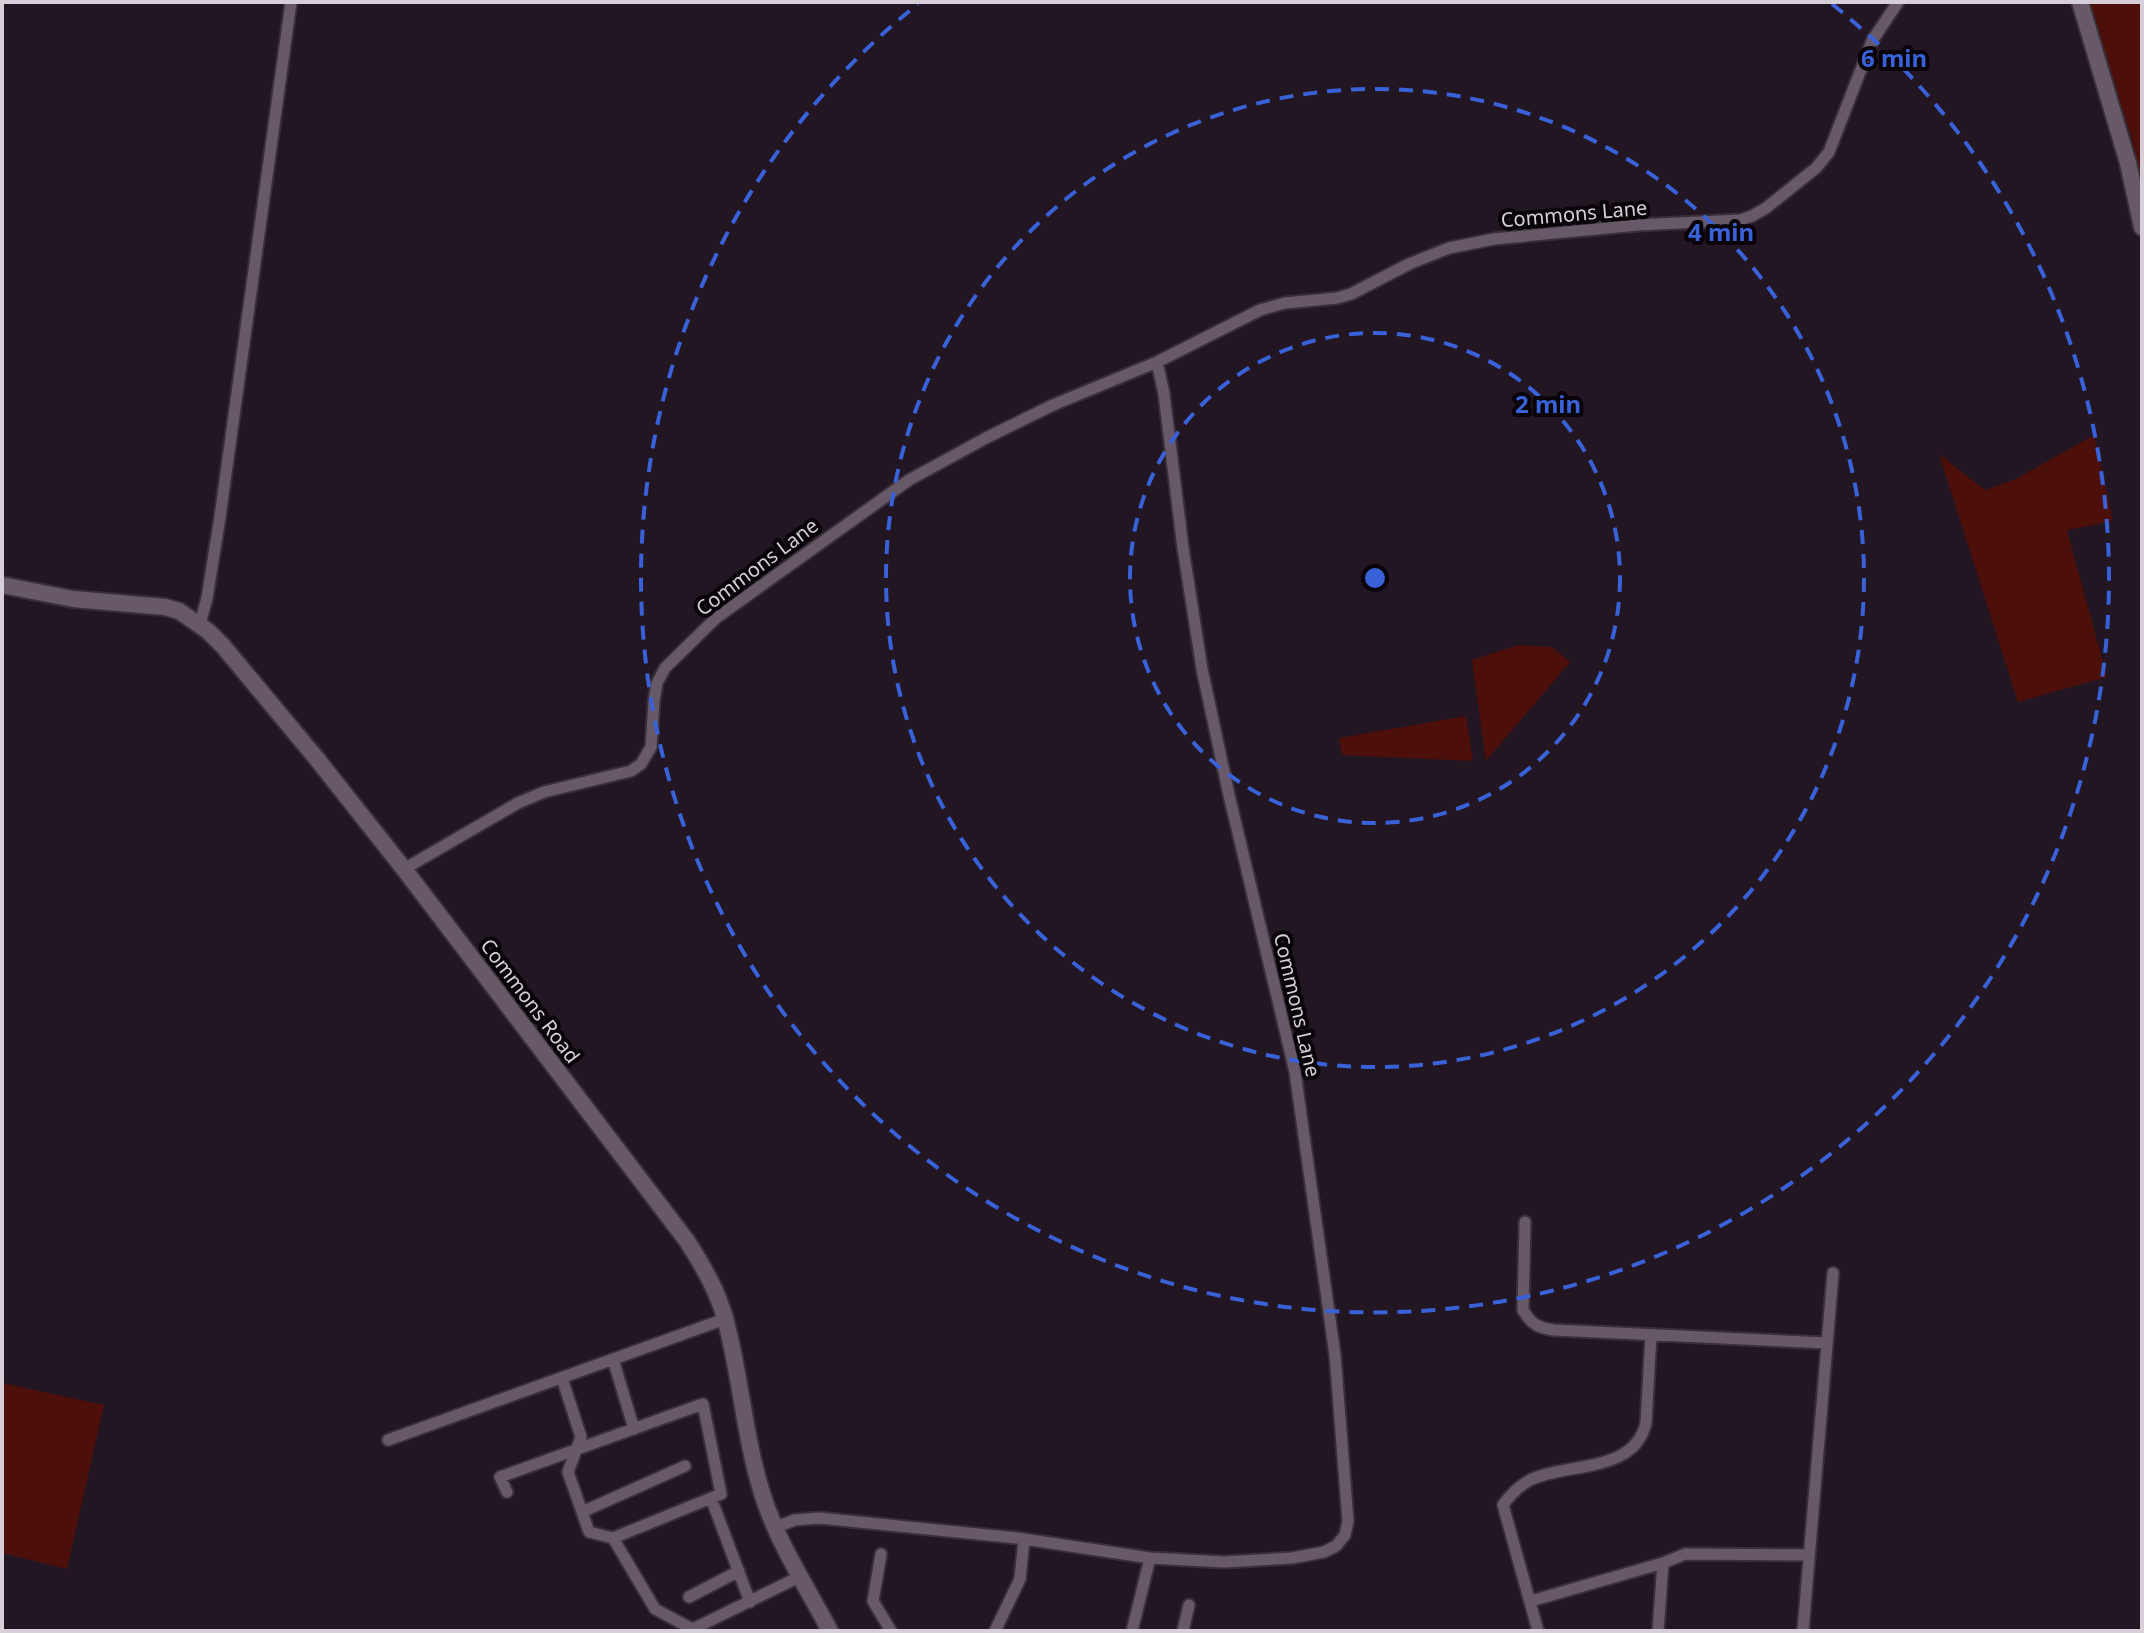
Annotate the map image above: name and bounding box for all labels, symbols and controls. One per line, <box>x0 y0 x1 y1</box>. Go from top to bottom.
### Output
text: 6 min <box>1861 41 1927 74</box>
street label: Commons Lane <box>1500 194 1648 233</box>
text: 4 min <box>1688 215 1754 248</box>
text: 2 min <box>1515 387 1581 420</box>
street label: Commons Lane <box>690 512 823 622</box>
centre of rings <box>1361 564 1389 592</box>
street label: Commons Lane <box>1268 930 1327 1079</box>
street label: Commons Road <box>475 933 586 1069</box>

